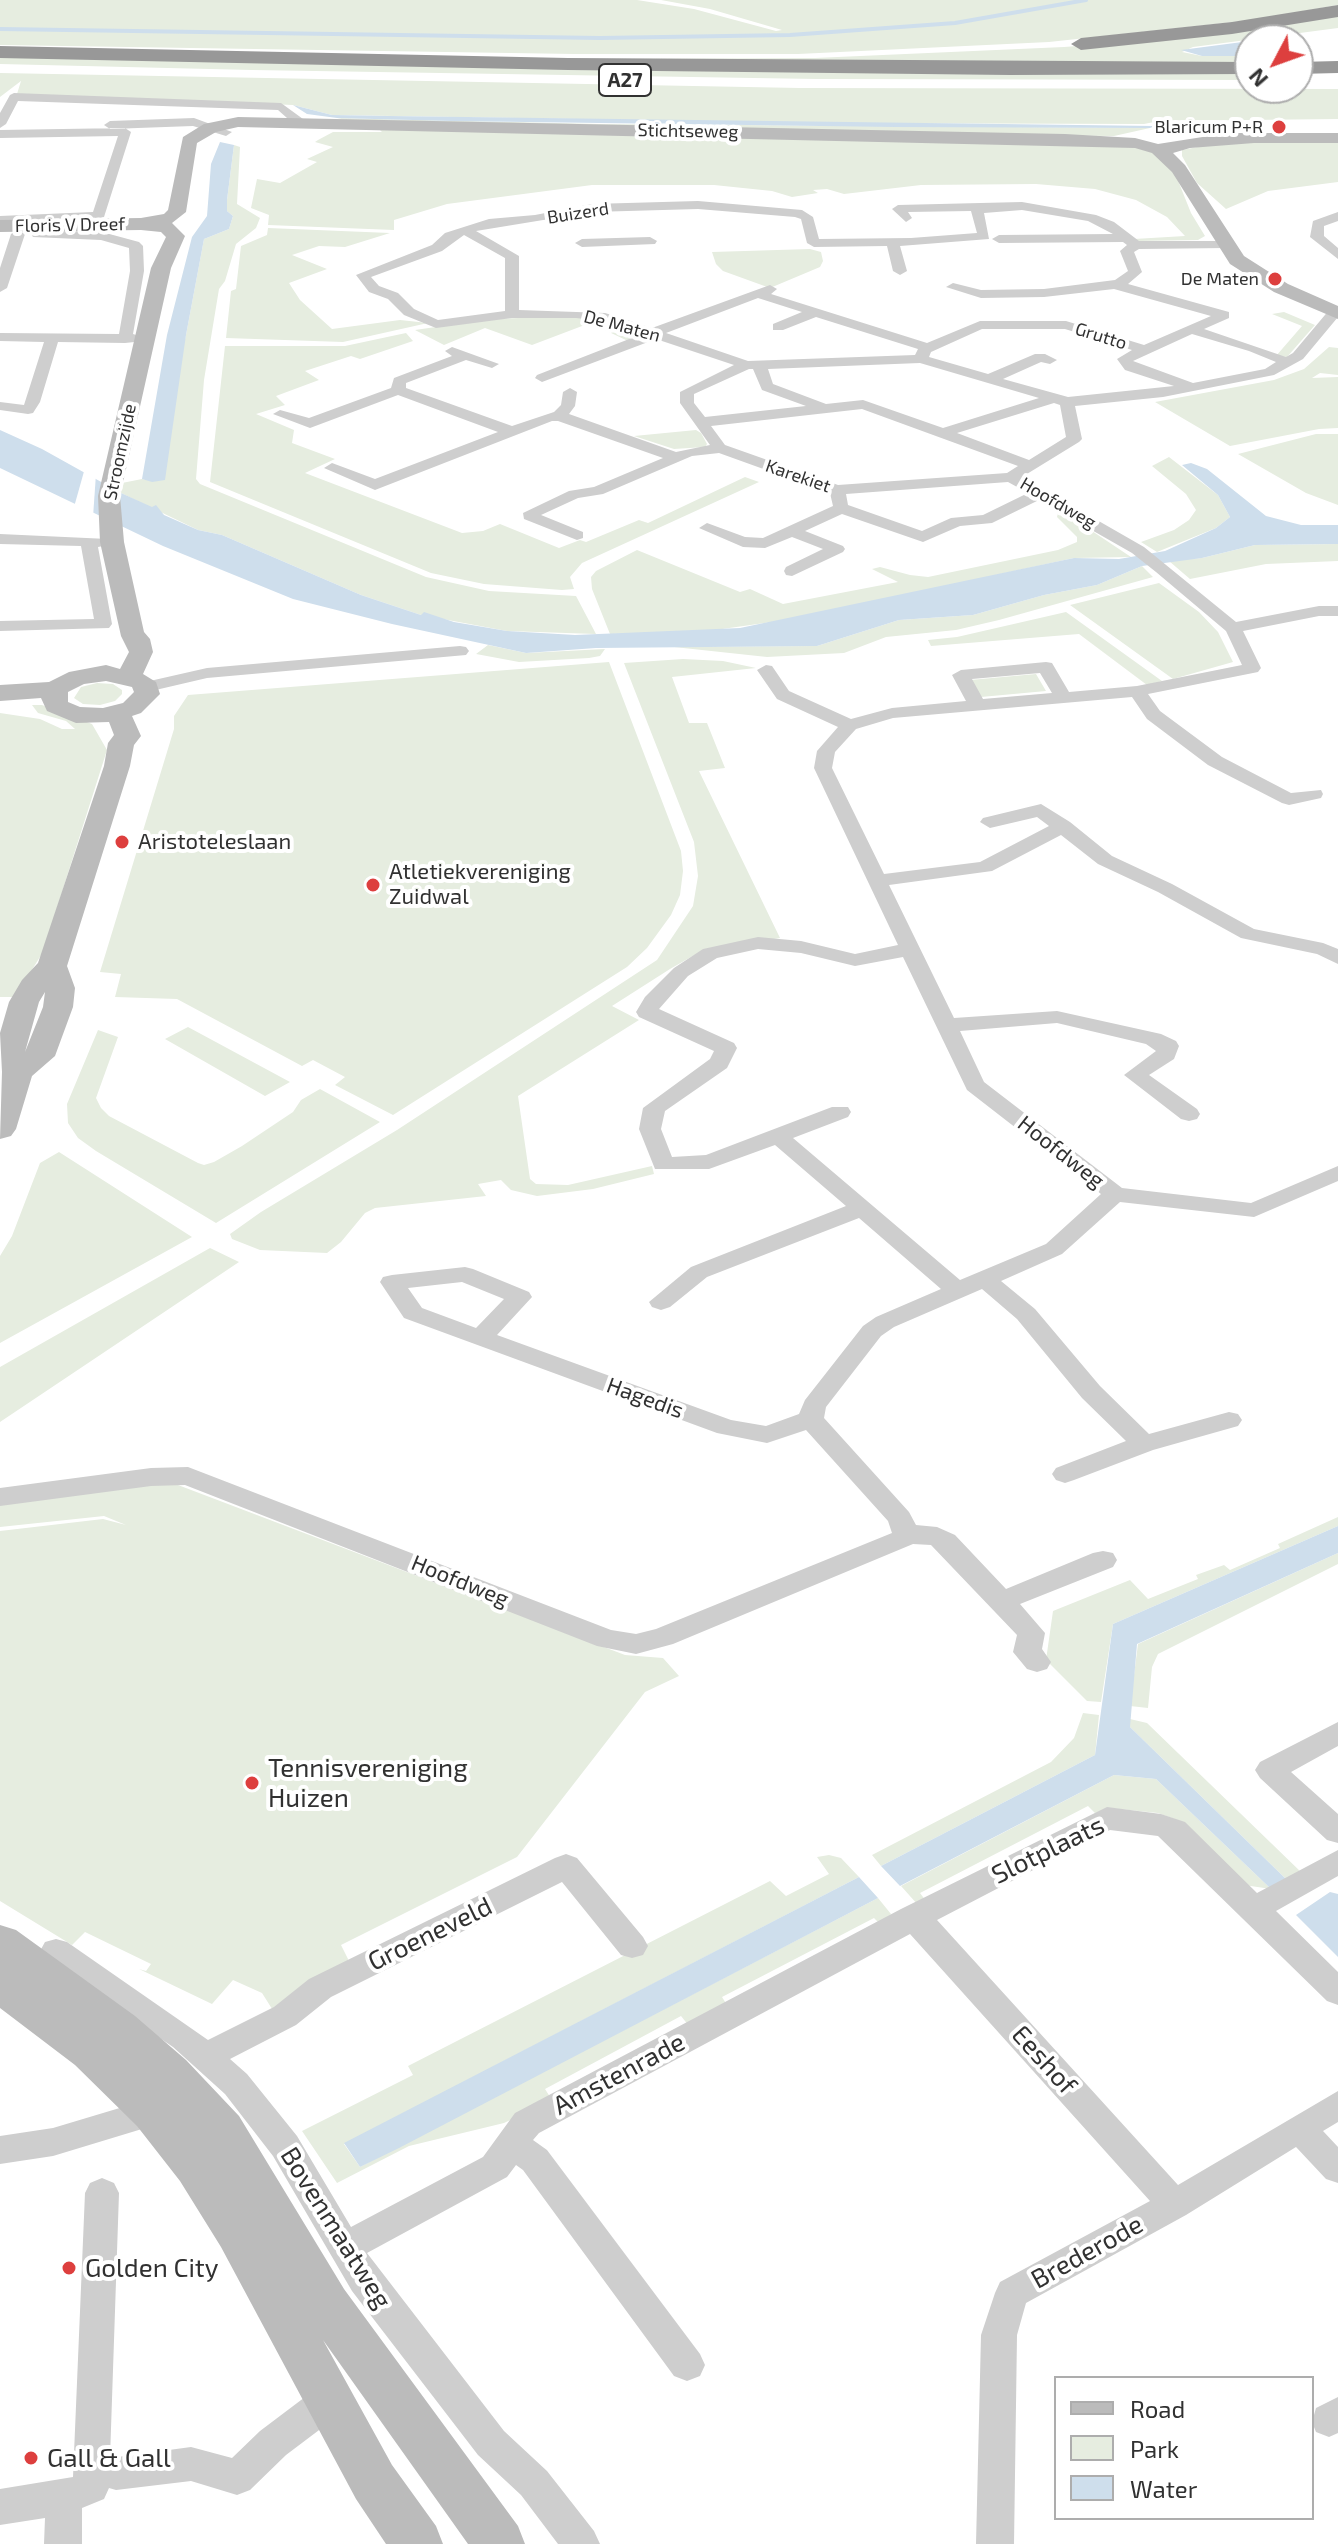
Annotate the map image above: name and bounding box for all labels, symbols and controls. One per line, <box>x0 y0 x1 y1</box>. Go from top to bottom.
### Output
north arrow <box>1234 24 1314 104</box>
road number: A27 <box>599 64 651 96</box>
text: N <box>1242 64 1272 93</box>
place label: Blaricum P+R <box>1154 116 1263 138</box>
marker: Blaricum P+R <box>1270 118 1288 136</box>
street label: Stichtseweg <box>637 119 739 143</box>
street label: Buizerd <box>546 197 610 229</box>
street label: Floris V Dreef <box>15 213 125 237</box>
place label: De Maten <box>1181 268 1259 290</box>
marker: De Maten <box>1266 270 1284 288</box>
street label: De Maten <box>581 305 663 347</box>
street label: Grutto <box>1073 318 1129 354</box>
street label: Stroomzijde <box>99 402 141 502</box>
street label: Karekiet <box>763 455 833 497</box>
street label: Hoofdweg <box>1016 473 1100 533</box>
place label: Aristoteleslaan <box>138 829 291 855</box>
marker: Aristoteleslaan <box>113 833 131 851</box>
place label: Atletiekvereniging Zuidwal <box>389 859 571 910</box>
marker: Atletiekvereniging Zuidwal <box>364 876 382 894</box>
street label: Hoofdweg <box>1012 1110 1110 1194</box>
street label: Hagedis <box>603 1372 687 1424</box>
street label: Hoofdweg <box>407 1550 513 1612</box>
place label: Tennisvereniging Huizen <box>268 1752 468 1814</box>
marker: Tennisvereniging Huizen <box>243 1774 261 1792</box>
street label: Slotplaats <box>987 1809 1109 1891</box>
street label: Groeneveld <box>363 1891 497 1977</box>
street label: Eeshof <box>1005 2019 1083 2101</box>
street label: Amstenrade <box>548 2026 690 2122</box>
street label: Bovenmaatweg <box>274 2142 398 2314</box>
street label: Brederode <box>1026 2209 1148 2295</box>
place label: Golden City <box>85 2252 219 2284</box>
marker: Golden City <box>60 2259 78 2277</box>
legend <box>1054 2376 1314 2520</box>
text: Road <box>1130 2394 1185 2423</box>
text: Park <box>1130 2434 1179 2463</box>
place label: Gall & Gall <box>47 2442 171 2474</box>
marker: Gall & Gall <box>22 2449 40 2467</box>
text: Water <box>1130 2474 1197 2503</box>

